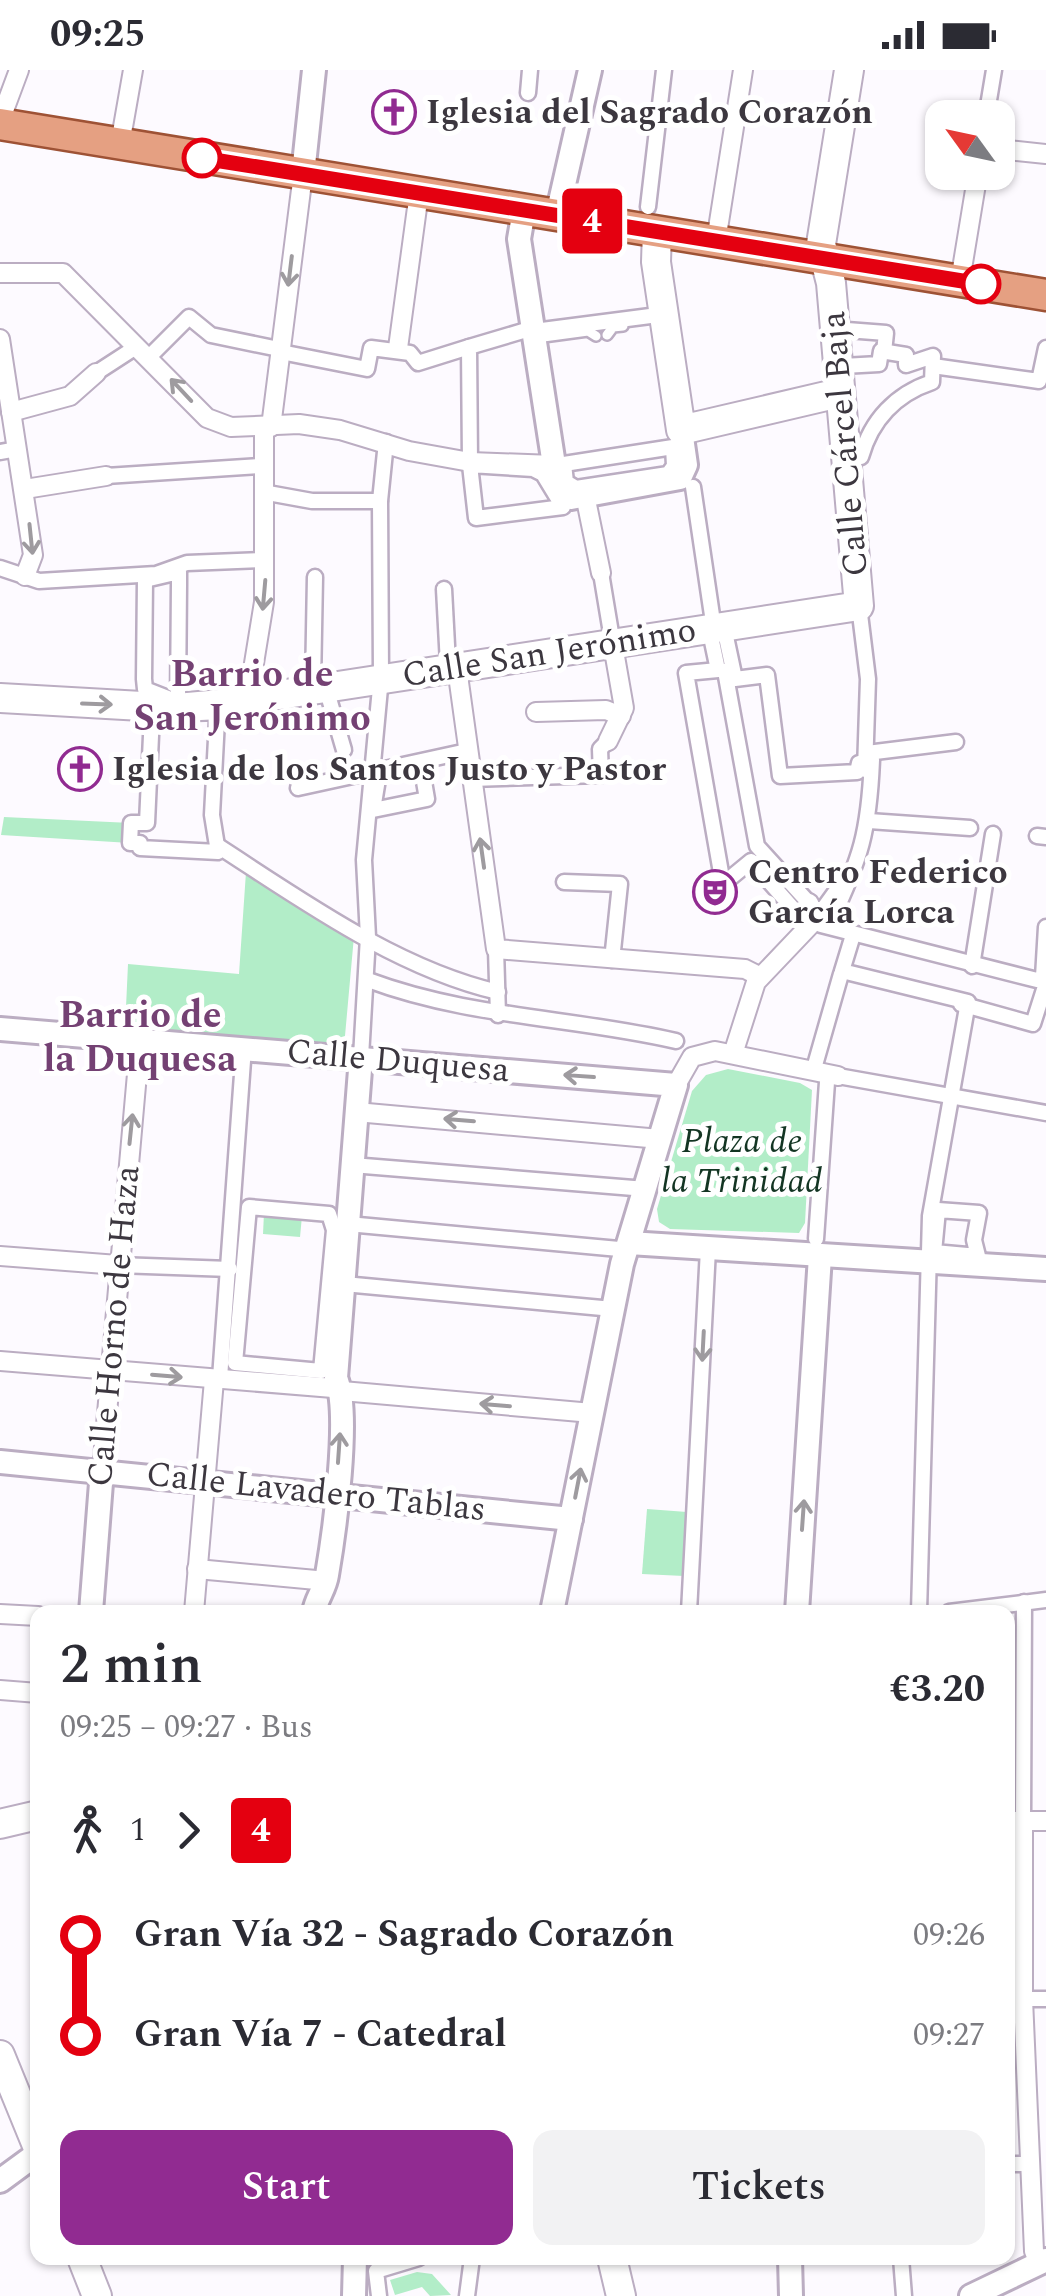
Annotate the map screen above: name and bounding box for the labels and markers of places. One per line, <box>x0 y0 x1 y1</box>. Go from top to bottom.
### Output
place label: Iglesia del Sagrado Corazón <box>426 86 873 139</box>
church icon: Iglesia del Sagrado Corazón <box>371 89 417 135</box>
unlabelled marker <box>183 139 221 177</box>
unlabelled marker <box>962 265 1000 303</box>
place label: Iglesia de los Santos Justo y Pastor <box>112 743 666 796</box>
church icon: Iglesia de los Santos Justo y Pastor <box>57 746 103 792</box>
place label: Centro Federico García Lorca <box>748 846 1008 939</box>
theatre icon: Centro Federico García Lorca <box>692 869 738 915</box>

